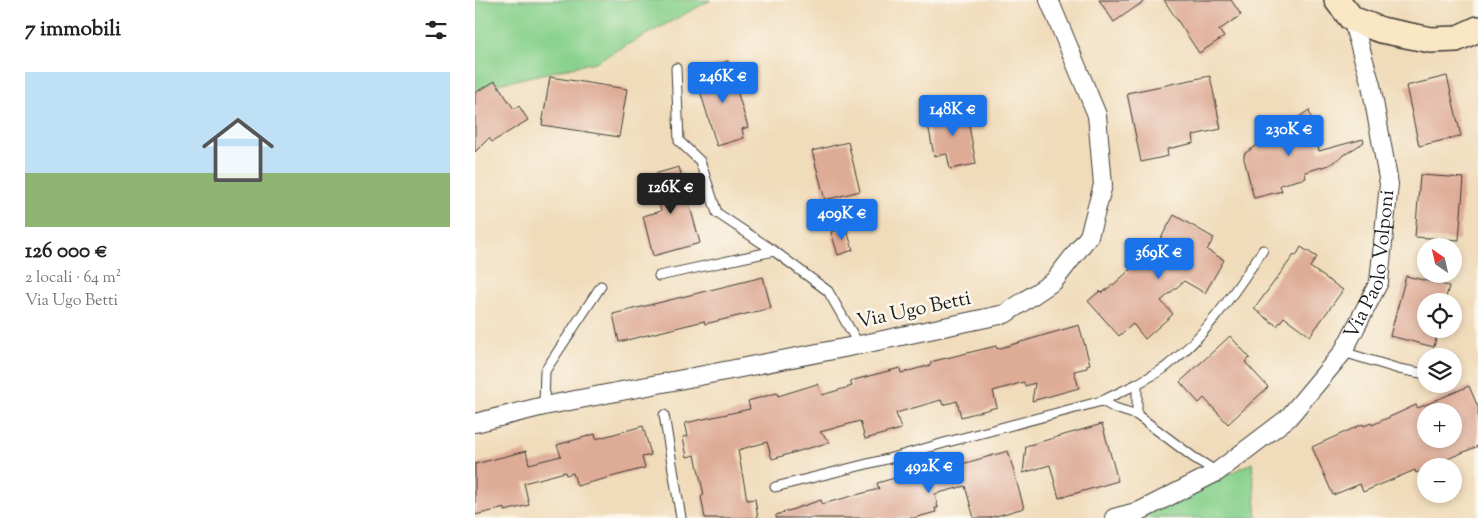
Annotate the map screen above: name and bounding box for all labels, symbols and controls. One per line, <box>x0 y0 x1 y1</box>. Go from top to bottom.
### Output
text: 7 immobili <box>25 15 121 45</box>
icon: filters <box>422 16 450 44</box>
pin: 246K € <box>682 62 764 104</box>
text: 246K € <box>699 66 747 89</box>
pin: 148K € <box>912 94 994 137</box>
text: 148K € <box>930 99 976 122</box>
icon: home <box>193 105 283 195</box>
pin: 230K € <box>1248 114 1330 157</box>
text: 230K € <box>1265 119 1313 142</box>
pin: 126K € <box>630 172 712 215</box>
text: 126K € <box>648 177 694 200</box>
street label: Via Paolo Volponi <box>1337 188 1403 345</box>
pin: 409K € <box>801 198 883 241</box>
text: 409K € <box>818 203 866 226</box>
text: 126 000 € <box>25 237 108 267</box>
pin: 369K € <box>1118 238 1200 280</box>
north arrow <box>1417 238 1463 282</box>
map controls <box>1417 238 1462 503</box>
text: 369K € <box>1136 242 1182 265</box>
text: 2 locali · 64 m² <box>25 267 121 290</box>
street label: Via Ugo Betti <box>854 285 974 337</box>
text: Via Ugo Betti <box>25 290 118 313</box>
button: locate <box>1417 293 1462 338</box>
button: layers <box>1417 348 1462 393</box>
button: + <box>1417 403 1462 448</box>
pin: 492K € <box>888 452 970 494</box>
text: 492K € <box>905 456 953 479</box>
button: − <box>1417 458 1462 503</box>

